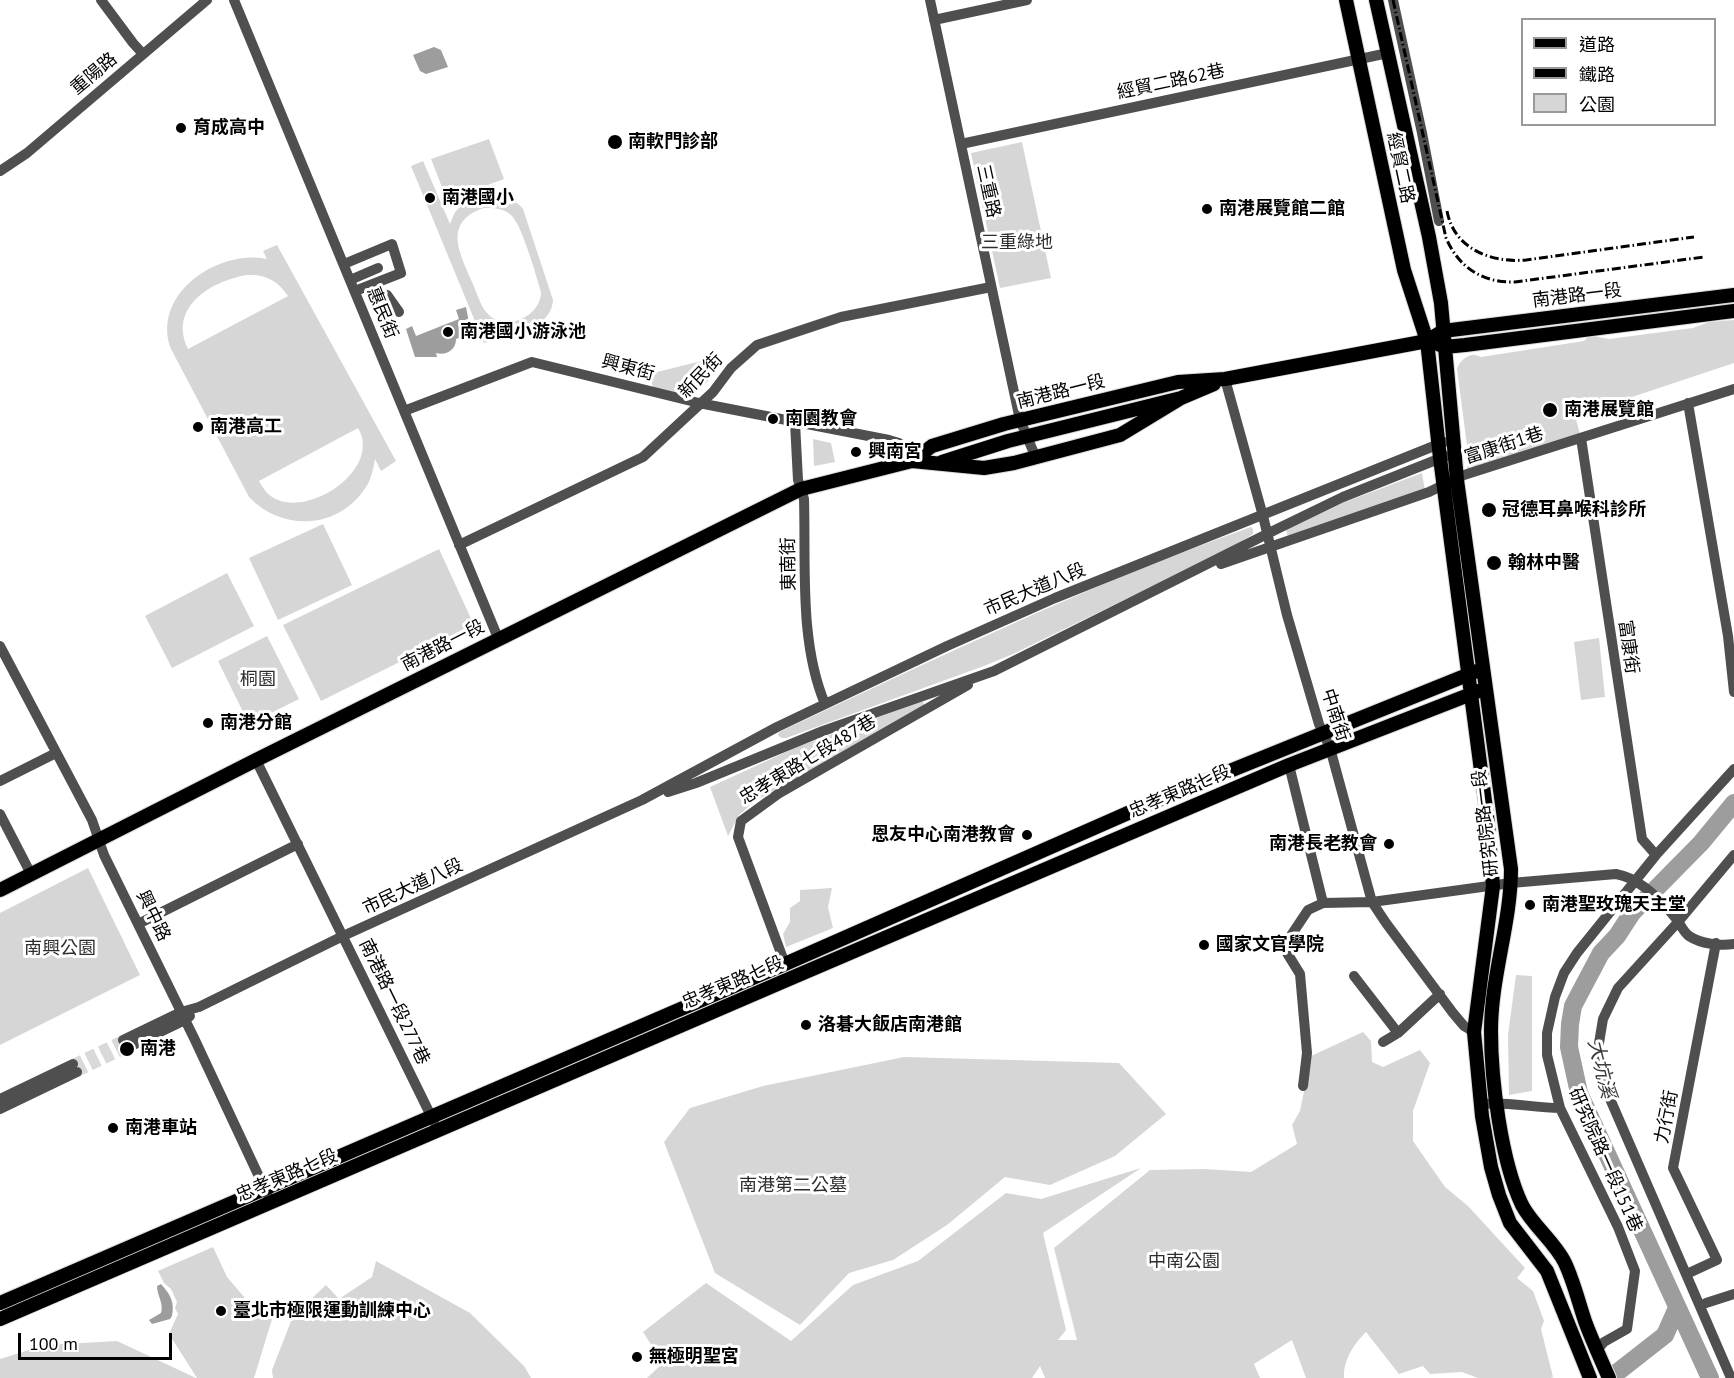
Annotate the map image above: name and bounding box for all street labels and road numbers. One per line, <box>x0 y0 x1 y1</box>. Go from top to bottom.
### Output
street label: 重陽路 <box>66 48 122 100</box>
street label: 經貿二路62巷 <box>1115 60 1227 104</box>
street label: 經貿二路 <box>1382 131 1418 205</box>
street label: 三重路 <box>972 162 1004 220</box>
street label: 南港路一段 <box>1531 280 1623 312</box>
street label: 惠民街 <box>362 284 402 342</box>
street label: 新民街 <box>674 349 728 403</box>
street label: 興東街 <box>599 351 657 385</box>
street label: 南港路一段 <box>1015 371 1107 413</box>
street label: 富康街1巷 <box>1462 423 1546 469</box>
street label: 東南街 <box>778 537 800 591</box>
street label: 市民大道八段 <box>981 559 1089 621</box>
street label: 南港路一段 <box>398 616 488 676</box>
street label: 富康街 <box>1614 619 1642 675</box>
street label: 中南街 <box>1316 686 1354 744</box>
street label: 忠孝東路七段487巷 <box>736 711 880 809</box>
street label: 忠孝東路七段 <box>1126 761 1234 823</box>
street label: 研究院路一段 <box>1469 768 1503 878</box>
street label: 市民大道八段 <box>359 854 467 920</box>
street label: 興中路 <box>131 887 175 945</box>
street label: 南港路一段277巷 <box>354 936 434 1068</box>
street label: 忠孝東路七段 <box>679 952 787 1014</box>
street label: 研究院路一段151巷 <box>1564 1085 1646 1235</box>
street label: 力行街 <box>1651 1088 1683 1146</box>
street label: 忠孝東路七段 <box>233 1145 341 1207</box>

